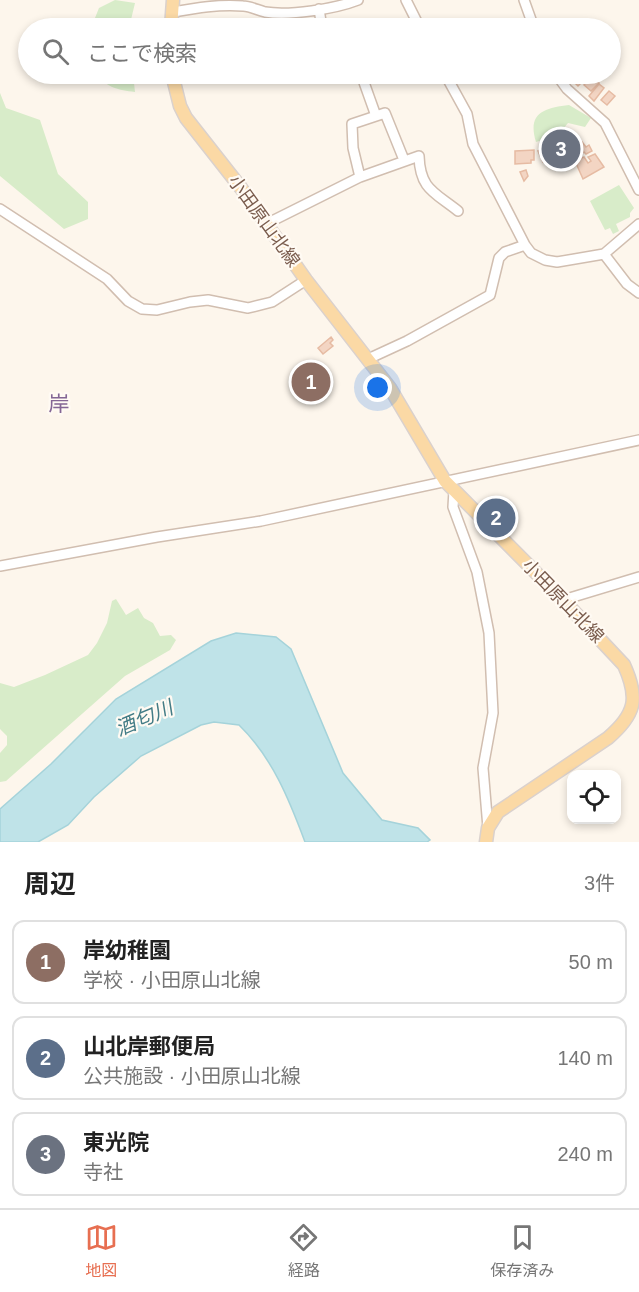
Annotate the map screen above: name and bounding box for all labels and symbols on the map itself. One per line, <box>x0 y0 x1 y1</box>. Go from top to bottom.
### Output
pin: 3 <box>542 126 580 172</box>
street label: 小田原山北線 <box>224 171 304 271</box>
pin: 1 <box>292 360 330 404</box>
your location <box>363 373 392 402</box>
district label: 岸 <box>49 392 70 415</box>
pin: 2 <box>476 496 516 540</box>
street label: 小田原山北線 <box>518 555 608 647</box>
water label: 酒匂川 <box>112 695 178 740</box>

